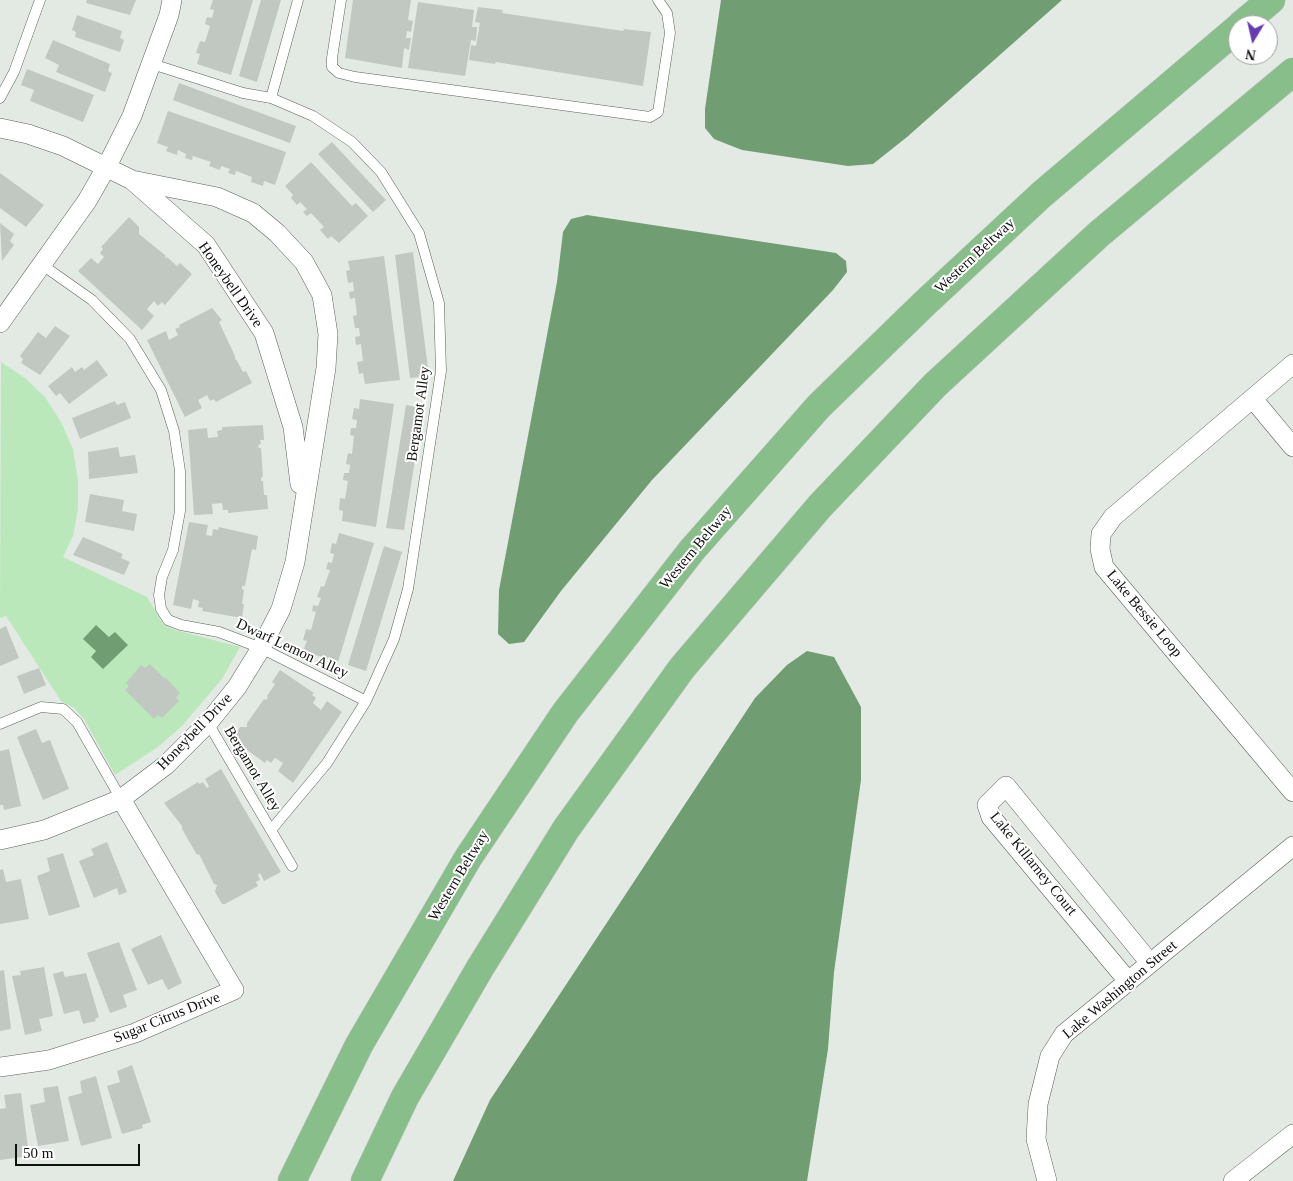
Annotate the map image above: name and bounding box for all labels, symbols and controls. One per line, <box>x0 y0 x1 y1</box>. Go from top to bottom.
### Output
north arrow <box>1228 15 1278 65</box>
text: N <box>1245 46 1257 63</box>
street label: Western Beltway <box>931 214 1019 298</box>
street label: Honeybell Drive <box>194 239 266 331</box>
street label: Bergamot Alley <box>403 365 435 463</box>
street label: Western Beltway <box>656 503 736 593</box>
street label: Lake Bessie Loop <box>1102 567 1186 661</box>
street label: Dwarf Lemon Alley <box>233 615 351 683</box>
street label: Honeybell Drive <box>154 690 236 774</box>
street label: Bergamot Alley <box>220 723 284 815</box>
street label: Lake Killarney Court <box>986 808 1080 920</box>
street label: Western Beltway <box>425 827 493 925</box>
street label: Lake Washington Street <box>1059 937 1181 1043</box>
street label: Sugar Citrus Drive <box>111 988 223 1048</box>
scale bar <box>18 1134 142 1166</box>
text: 50 m <box>23 1145 53 1161</box>

